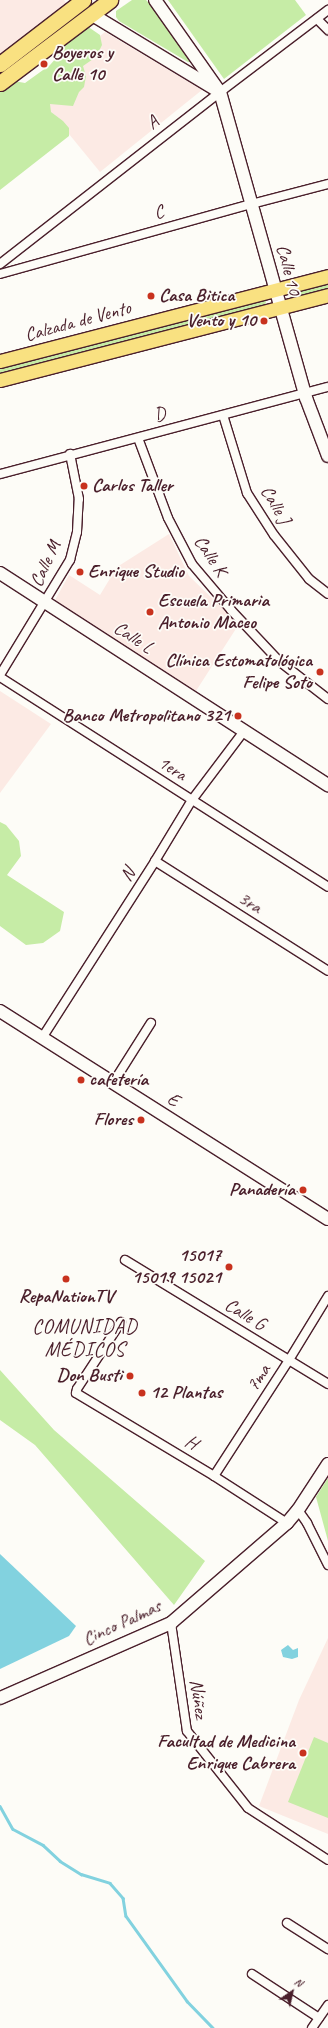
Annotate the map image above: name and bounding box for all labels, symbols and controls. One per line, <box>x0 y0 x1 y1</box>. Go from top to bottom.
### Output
place label: Boyeros y Calle 10 <box>52 42 113 86</box>
marker: Boyeros y Calle 10 <box>39 59 49 69</box>
street label: A <box>142 111 164 135</box>
street label: C <box>152 201 166 225</box>
street label: Calle 10 <box>270 242 306 298</box>
place label: Casa Bitica <box>159 285 234 307</box>
marker: Casa Bitica <box>146 291 156 301</box>
street label: Calzada de Vento <box>23 297 133 347</box>
place label: Vento y 10 <box>186 310 256 332</box>
marker: Vento y 10 <box>259 316 269 326</box>
street label: D <box>152 403 168 427</box>
place label: Carlos Taller <box>92 475 173 497</box>
marker: Carlos Taller <box>79 481 89 491</box>
street label: Calle J <box>255 482 295 528</box>
street label: Calle K <box>188 531 232 581</box>
street label: Calle M <box>25 537 67 591</box>
place label: Enrique Studio <box>88 561 184 583</box>
marker: Enrique Studio <box>75 567 85 577</box>
place label: Escuela Primaria Antonio Maceo <box>158 590 269 634</box>
marker: Escuela Primaria Antonio Maceo <box>145 607 155 617</box>
street label: Calle L <box>109 617 157 659</box>
place label: Clínica Estomatológica Felipe Soto <box>167 650 312 694</box>
marker: Clínica Estomatológica Felipe Soto <box>315 667 325 677</box>
place label: Banco Metropolitano 321 <box>63 705 230 727</box>
marker: Banco Metropolitano 321 <box>233 711 243 721</box>
street label: 1era <box>154 752 190 786</box>
street label: N <box>115 864 141 886</box>
street label: 3ra <box>234 887 266 919</box>
place label: cafetería <box>89 1069 148 1091</box>
marker: cafetería <box>76 1075 86 1085</box>
street label: E <box>163 1088 183 1112</box>
place label: Flores <box>94 1109 133 1131</box>
marker: Flores <box>136 1115 146 1125</box>
place label: Panadería <box>229 1179 295 1201</box>
marker: Panadería <box>298 1185 308 1195</box>
place label: 15017 15019 15021 <box>132 1245 221 1289</box>
marker: 15017 15019 15021 <box>224 1262 234 1272</box>
marker: RepaNationTV <box>61 1274 71 1284</box>
place label: RepaNationTV <box>19 1286 113 1308</box>
street label: Calle G <box>220 1294 270 1336</box>
district label: COMUNIDAD MÉDICOS <box>33 1314 137 1361</box>
street label: 7ma <box>242 1360 276 1396</box>
place label: Don Busti <box>57 1365 122 1387</box>
marker: Don Busti <box>125 1371 135 1381</box>
place label: 12 Plantas <box>150 1382 222 1404</box>
marker: 12 Plantas <box>137 1388 147 1398</box>
street label: H <box>181 1430 201 1456</box>
street label: Cinco Palmas <box>79 1595 165 1651</box>
street label: Núñez <box>184 1678 212 1720</box>
place label: Facultad de Medicina Enrique Cabrera <box>157 1731 295 1775</box>
marker: Facultad de Medicina Enrique Cabrera <box>298 1748 308 1758</box>
north arrow <box>272 1972 312 2012</box>
text: N <box>292 1974 305 1990</box>

